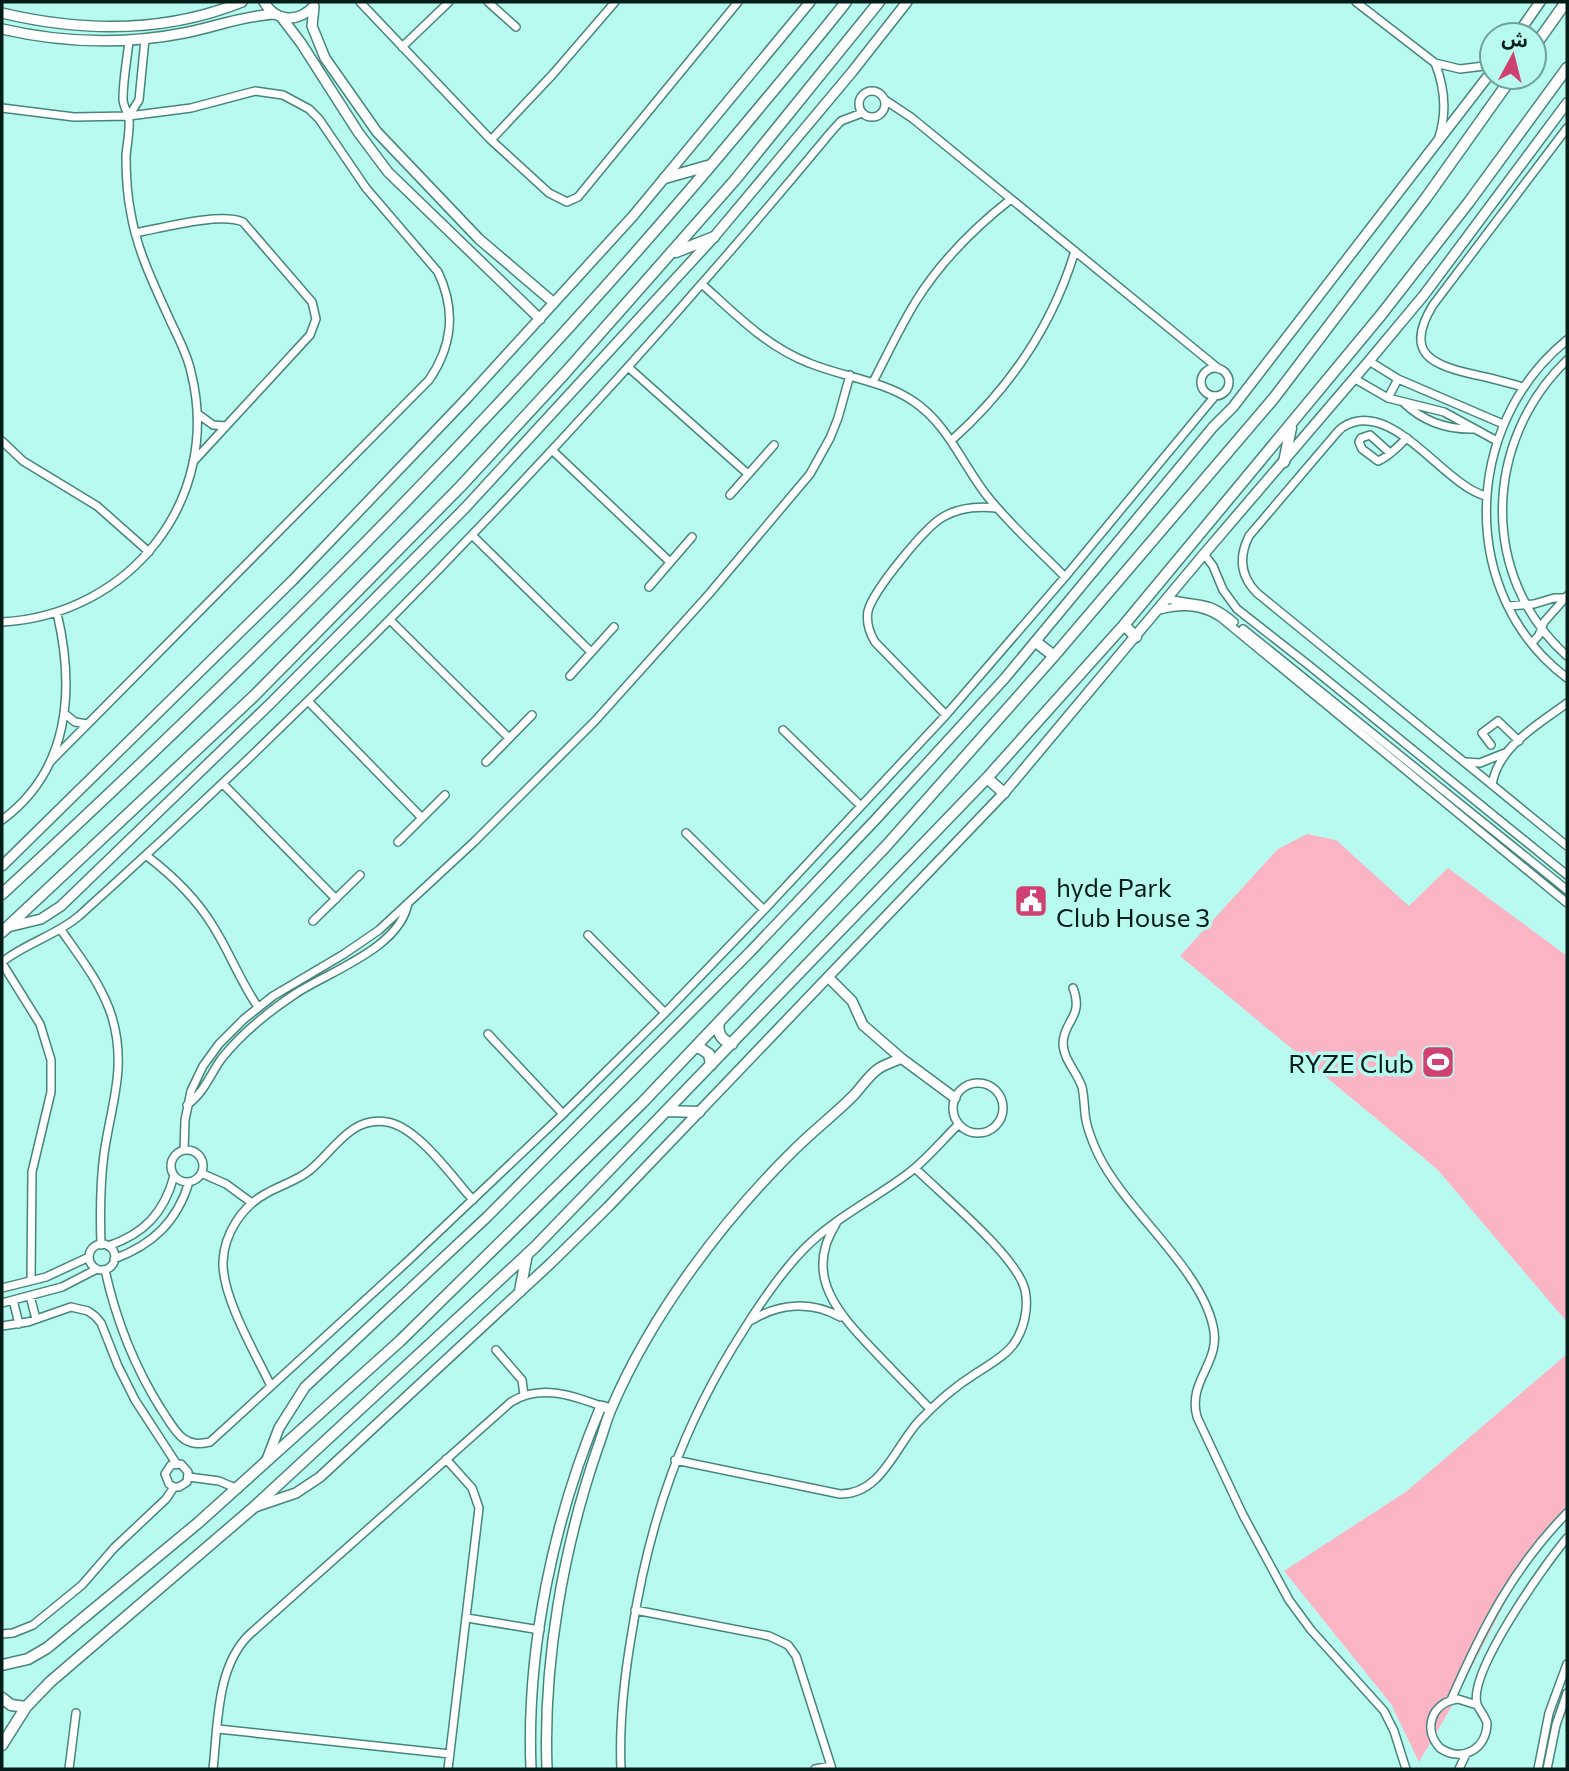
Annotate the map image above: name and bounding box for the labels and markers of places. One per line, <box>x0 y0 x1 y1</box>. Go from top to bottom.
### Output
place label: hyde Park Club House 3 <box>1056 871 1210 932</box>
public building icon: hyde Park Club House 3 <box>1012 882 1050 920</box>
sports icon: RYZE Club <box>1419 1043 1457 1081</box>
place label: RYZE Club <box>1288 1047 1414 1078</box>

